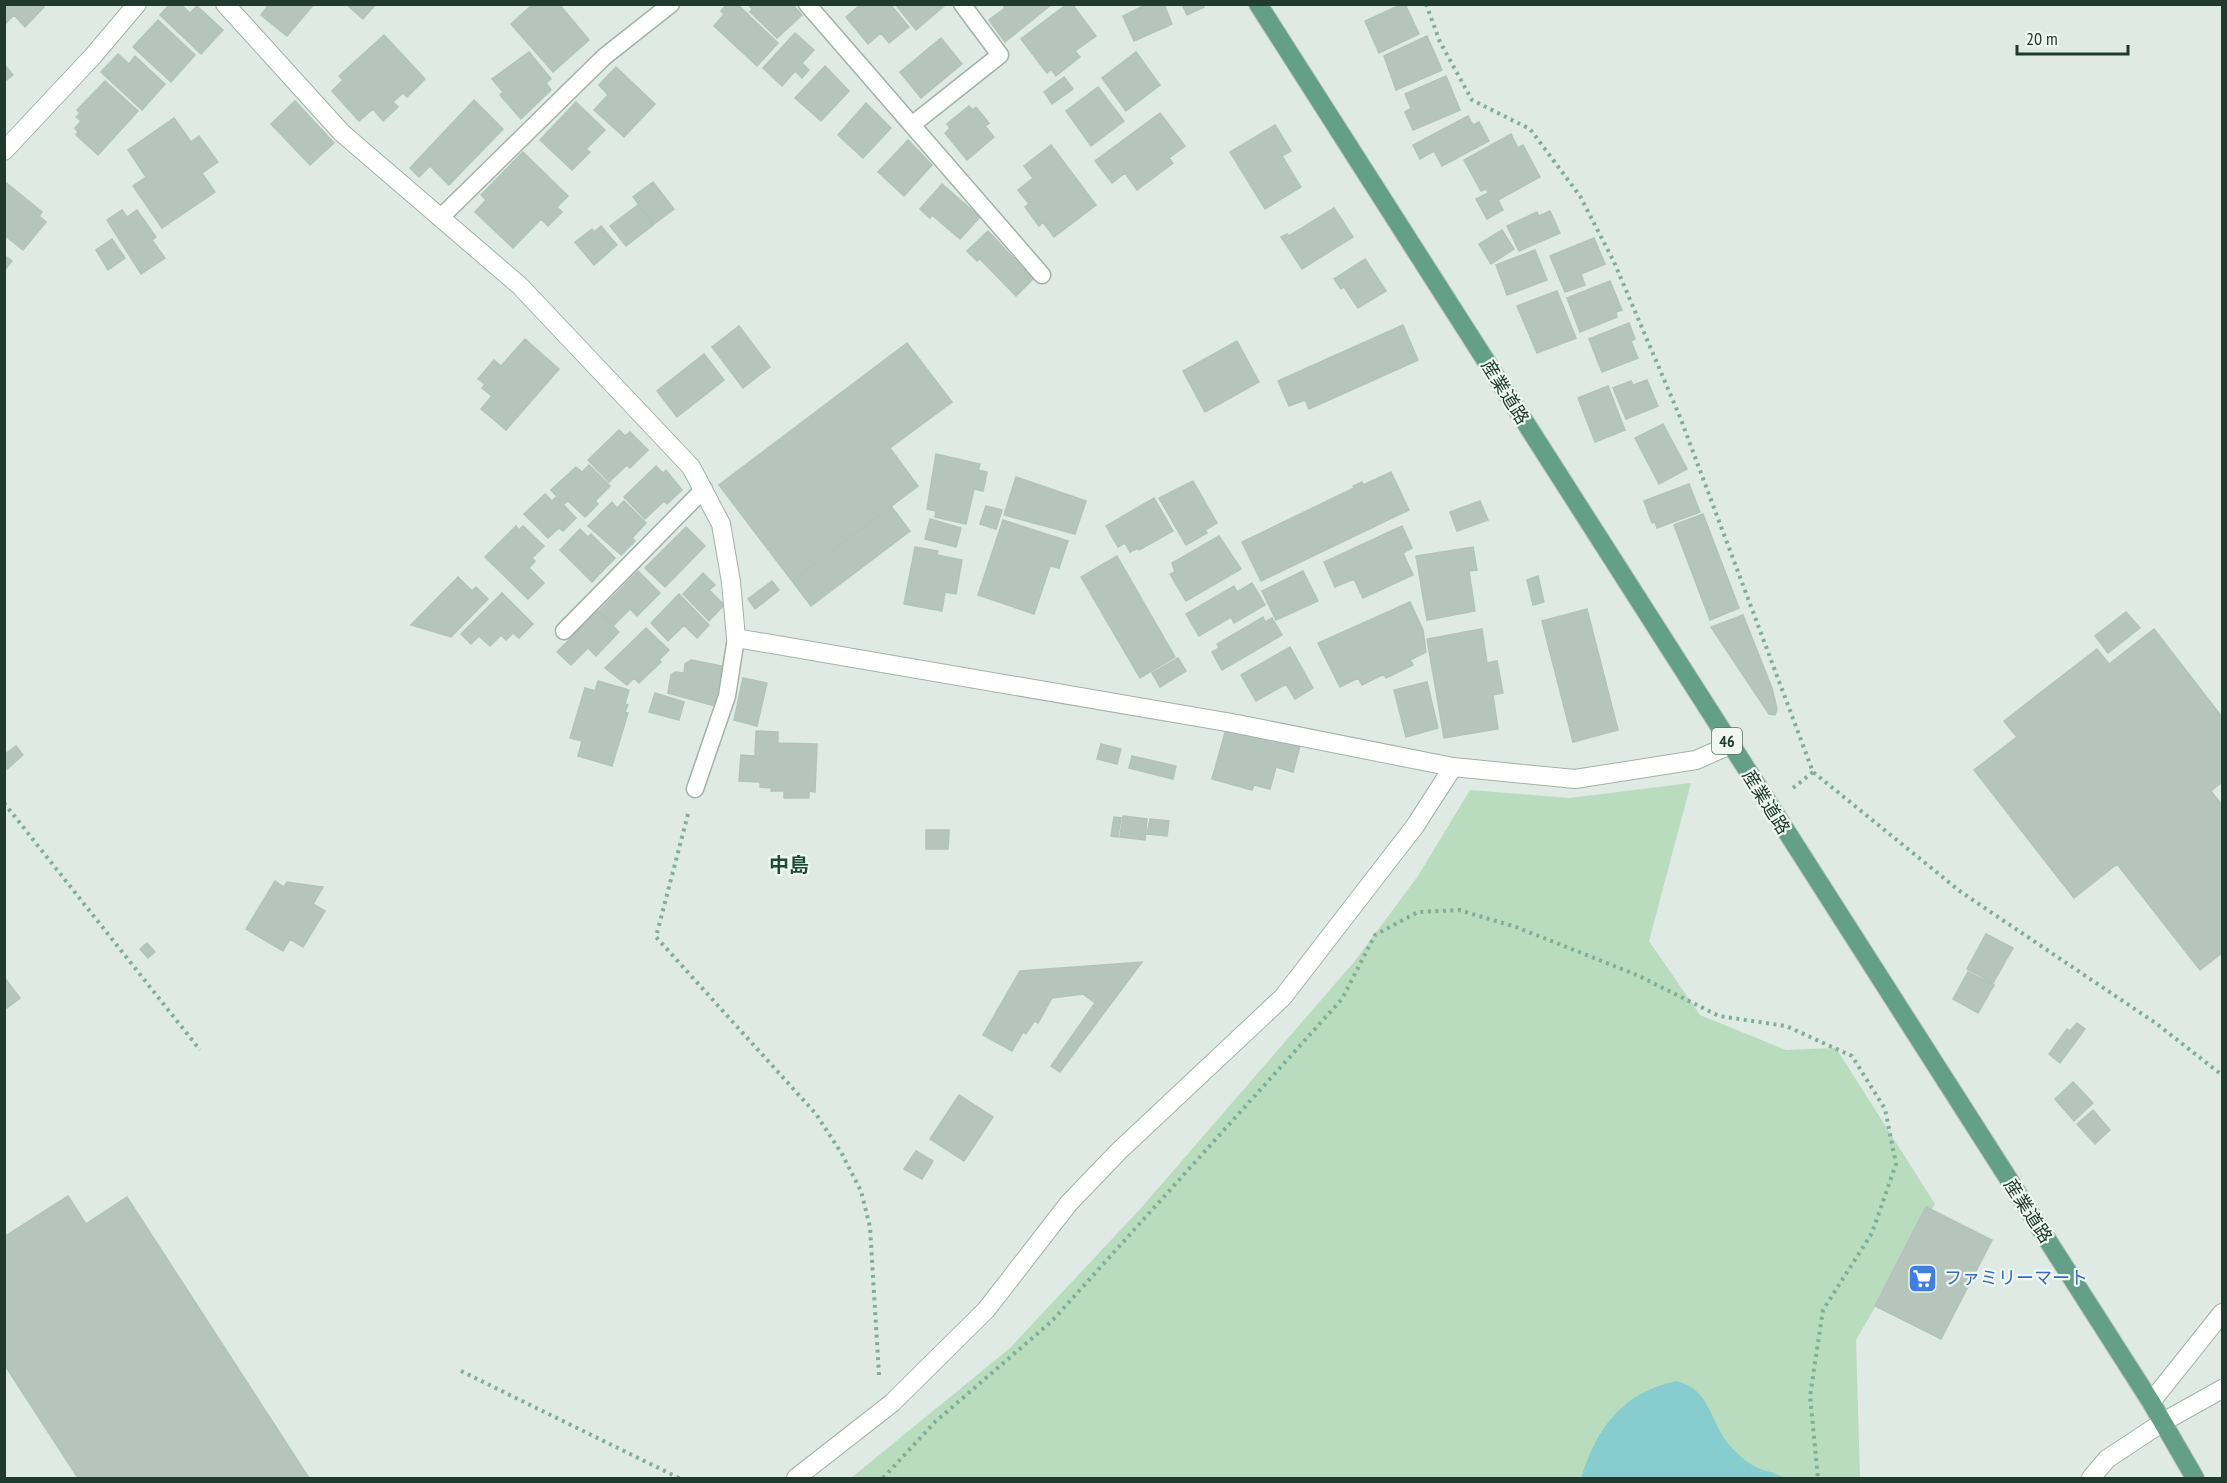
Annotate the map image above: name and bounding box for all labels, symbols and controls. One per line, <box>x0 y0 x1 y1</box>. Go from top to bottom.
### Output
scale bar <box>2017 18 2128 56</box>
text: 20 m <box>2026 27 2058 50</box>
street label: 産業道路 <box>1477 355 1534 428</box>
road number: 46 <box>1712 728 1742 754</box>
street label: 産業道路 <box>1738 765 1795 838</box>
district label: 中島 <box>769 852 809 878</box>
street label: 産業道路 <box>1999 1174 2058 1247</box>
supermarket icon: ファミリーマート <box>1907 1262 1939 1294</box>
place label: ファミリーマート <box>1944 1266 2088 1289</box>

